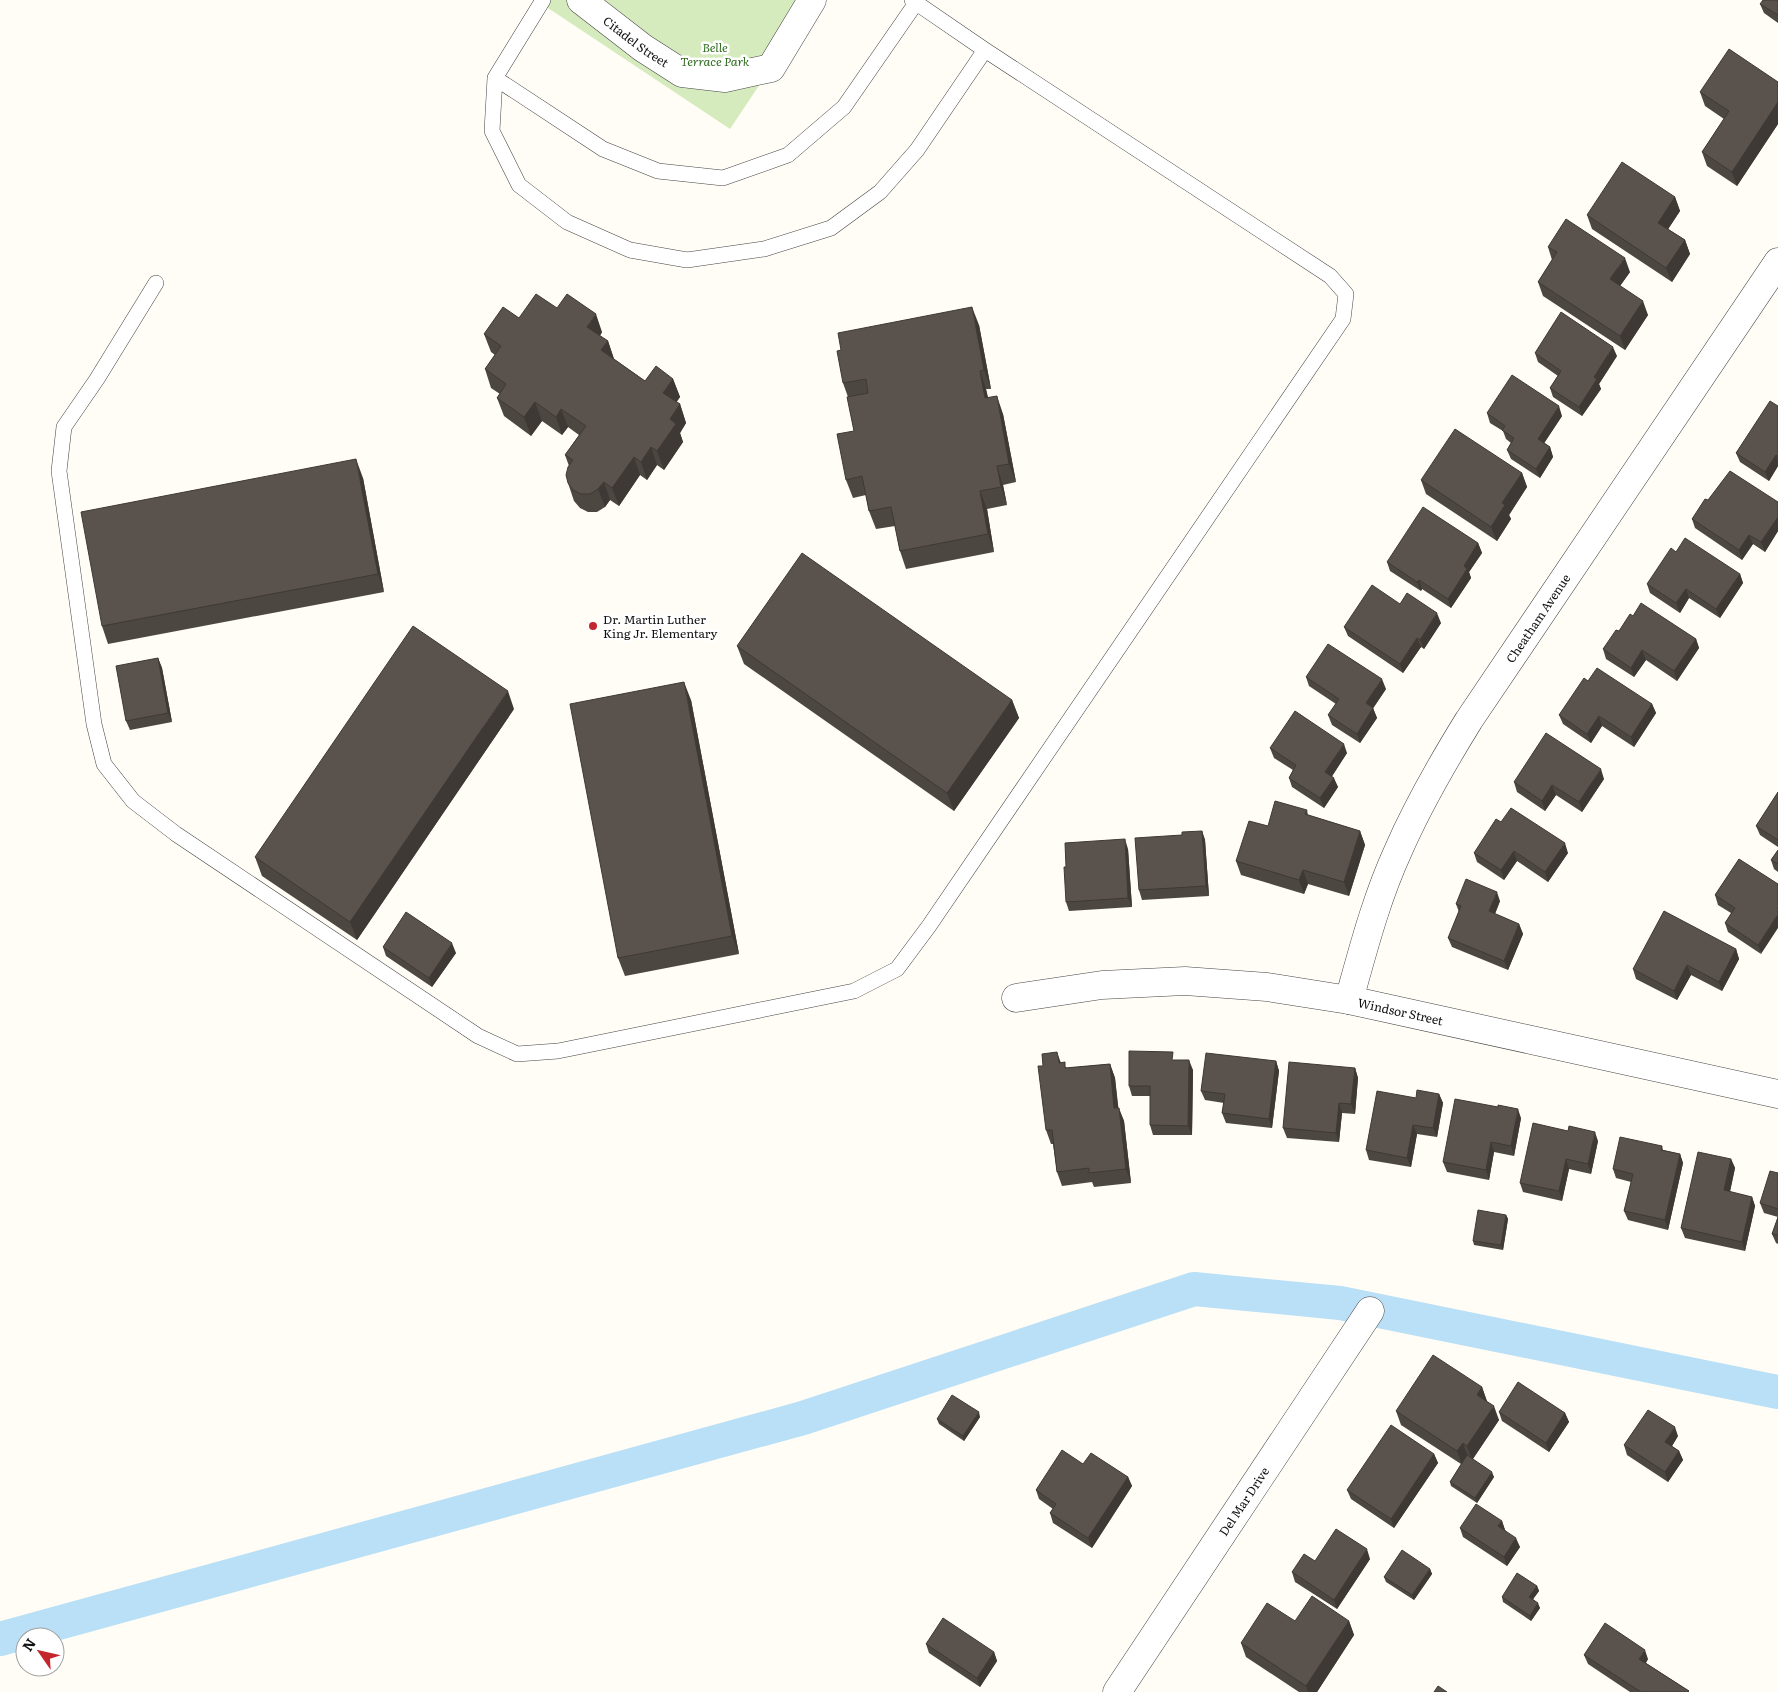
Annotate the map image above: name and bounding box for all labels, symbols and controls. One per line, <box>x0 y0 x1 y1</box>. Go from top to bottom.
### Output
street label: Citadel Street <box>599 11 673 71</box>
park label: Belle Terrace Park <box>681 38 750 70</box>
street label: Cheatham Avenue <box>1501 570 1574 666</box>
place label: Dr. Martin Luther King Jr. Elementary <box>603 610 718 642</box>
marker: Dr. Martin Luther King Jr. Elementary <box>587 620 599 632</box>
street label: Windsor Street <box>1356 993 1445 1029</box>
street label: Del Mar Drive <box>1214 1463 1273 1539</box>
north arrow <box>15 1627 65 1677</box>
text: N <box>17 1634 40 1655</box>

